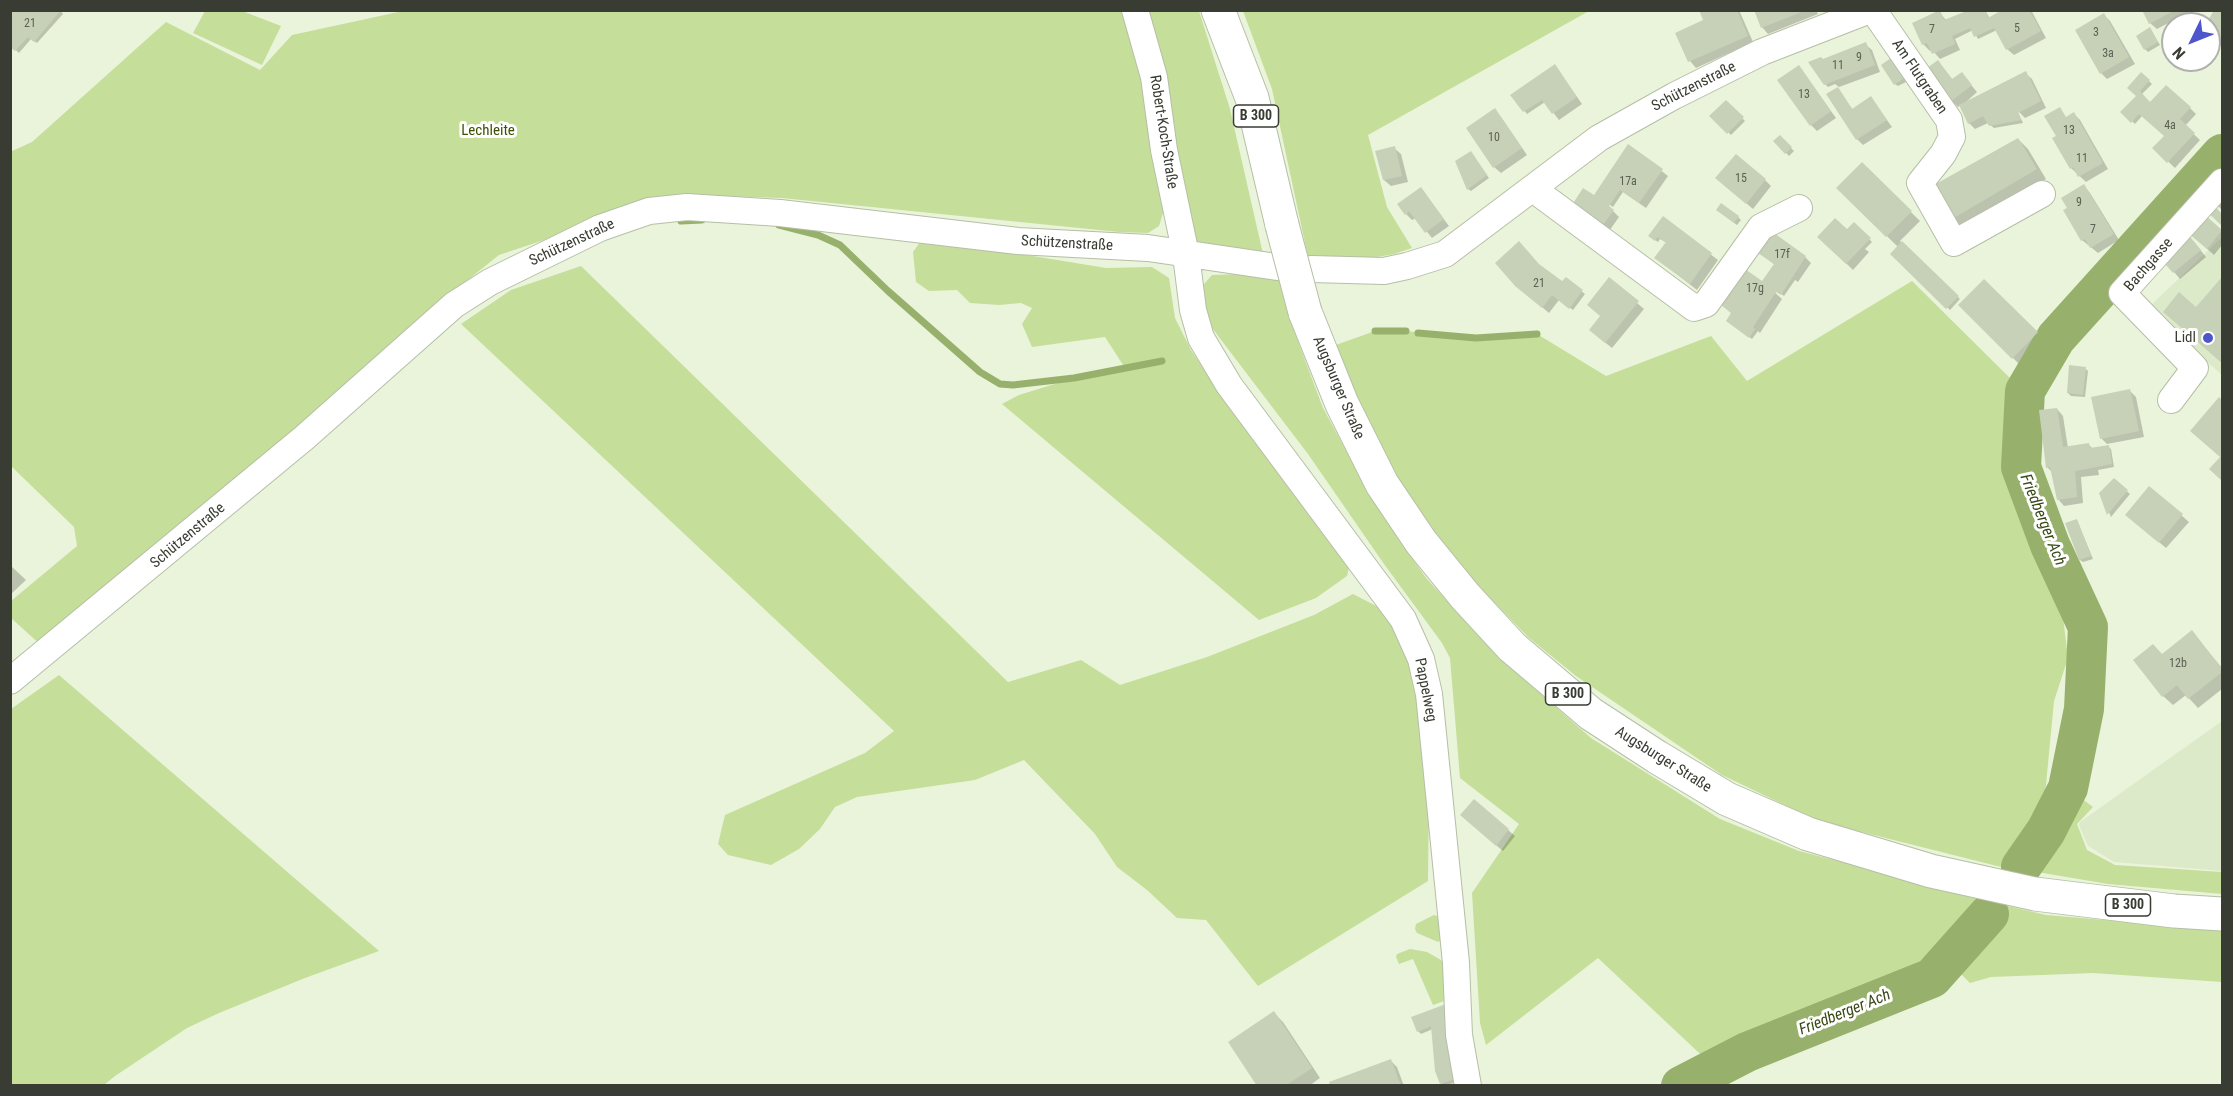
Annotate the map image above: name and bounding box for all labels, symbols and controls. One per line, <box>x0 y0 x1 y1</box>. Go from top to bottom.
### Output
north arrow <box>2161 12 2221 72</box>
house number: 21 <box>24 17 36 31</box>
house number: 5 <box>2014 22 2020 36</box>
house number: 7 <box>1929 23 1935 37</box>
house number: 3 <box>2093 26 2099 40</box>
street label: Am Flutgraben <box>1887 36 1951 118</box>
text: N <box>2169 43 2189 63</box>
house number: 3a <box>2102 47 2114 61</box>
house number: 9 <box>1856 51 1862 65</box>
street label: Schützenstraße <box>1649 58 1739 116</box>
house number: 11 <box>1832 59 1844 73</box>
street label: Robert-Koch-Straße <box>1145 74 1181 190</box>
house number: 13 <box>1798 88 1810 102</box>
road number: B 300 <box>1234 105 1278 127</box>
house number: 4a <box>2164 119 2176 133</box>
park label: Lechleite <box>461 122 515 140</box>
house number: 13 <box>2063 124 2075 138</box>
house number: 10 <box>1488 131 1500 145</box>
house number: 11 <box>2076 152 2088 166</box>
house number: 15 <box>1735 172 1747 186</box>
house number: 17a <box>1619 175 1637 189</box>
house number: 9 <box>2076 196 2082 210</box>
street label: Schützenstraße <box>527 215 617 271</box>
house number: 7 <box>2090 223 2096 237</box>
street label: Schützenstraße <box>1021 233 1113 255</box>
street label: Bachgasse <box>2121 235 2177 295</box>
house number: 17f <box>1774 248 1790 262</box>
house number: 21 <box>1533 277 1545 291</box>
house number: 17g <box>1746 282 1764 296</box>
place label: Lidl <box>2175 329 2196 347</box>
marker: Lidl <box>2201 331 2215 345</box>
street label: Augsburger Straße <box>1308 334 1368 442</box>
water label: Friedberger Ach <box>2015 471 2069 569</box>
street label: Schützenstraße <box>147 500 229 572</box>
street label: Pappelweg <box>1410 656 1440 724</box>
house number: 12b <box>2169 657 2187 671</box>
road number: B 300 <box>1546 683 1590 705</box>
street label: Augsburger Straße <box>1612 723 1714 797</box>
road number: B 300 <box>2106 894 2150 916</box>
water label: Friedberger Ach <box>1796 986 1894 1040</box>

